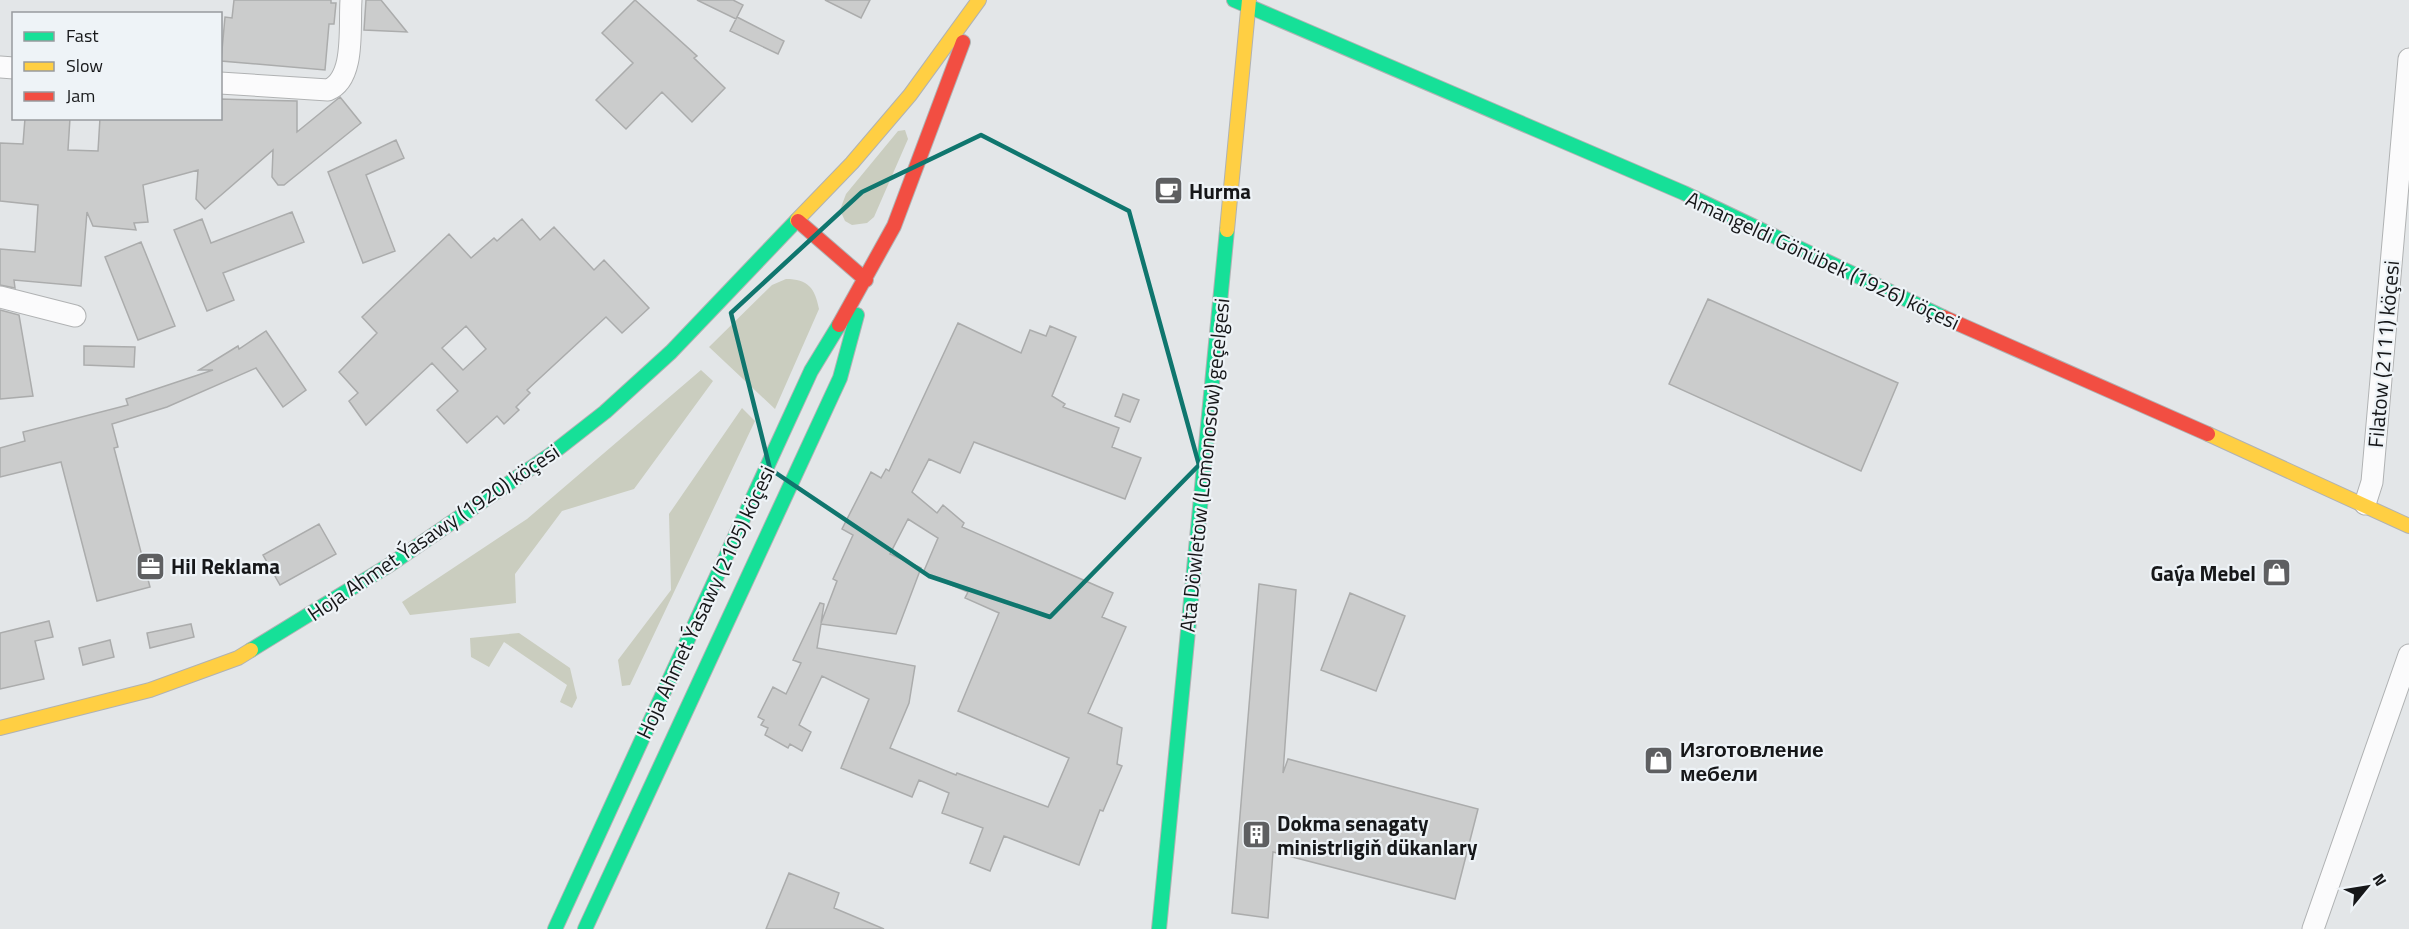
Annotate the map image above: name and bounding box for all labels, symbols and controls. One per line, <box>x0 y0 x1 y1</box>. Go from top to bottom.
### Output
legend <box>12 12 222 120</box>
text: Fast <box>66 22 99 49</box>
text: Slow <box>66 52 103 79</box>
text: Jam <box>66 82 95 109</box>
cafe icon: Hurma <box>1152 175 1184 207</box>
place label: Hurma <box>1189 175 1251 207</box>
street label: Amangeldi Gönübek (1926) köçesi <box>1681 182 1965 338</box>
street label: Filatow (2111) köçesi <box>2359 259 2407 449</box>
street label: Ata Döwletow (Lomonosow) geçelgesi <box>1171 296 1237 634</box>
street label: Hoja Ahmet Ýasawy (1920) köçesi <box>301 435 565 629</box>
street label: Hoja Ahmet Ýasawy (2105) köçesi <box>628 460 782 744</box>
office icon: Hil Reklama <box>134 550 166 582</box>
place label: Hil Reklama <box>171 550 280 582</box>
place label: Gaýa Mebel <box>2150 557 2256 589</box>
shop icon: Gaýa Mebel <box>2261 557 2293 589</box>
place label: Изготовление мебели <box>1680 733 1824 789</box>
shop icon: Изготовление мебели <box>1643 745 1675 777</box>
place label: Dokma senagaty ministrligiň dükanlary <box>1277 807 1478 863</box>
building icon: Dokma senagaty ministrligiň dükanlary <box>1240 819 1272 851</box>
north arrow <box>2337 857 2397 917</box>
text: N <box>2367 869 2393 890</box>

